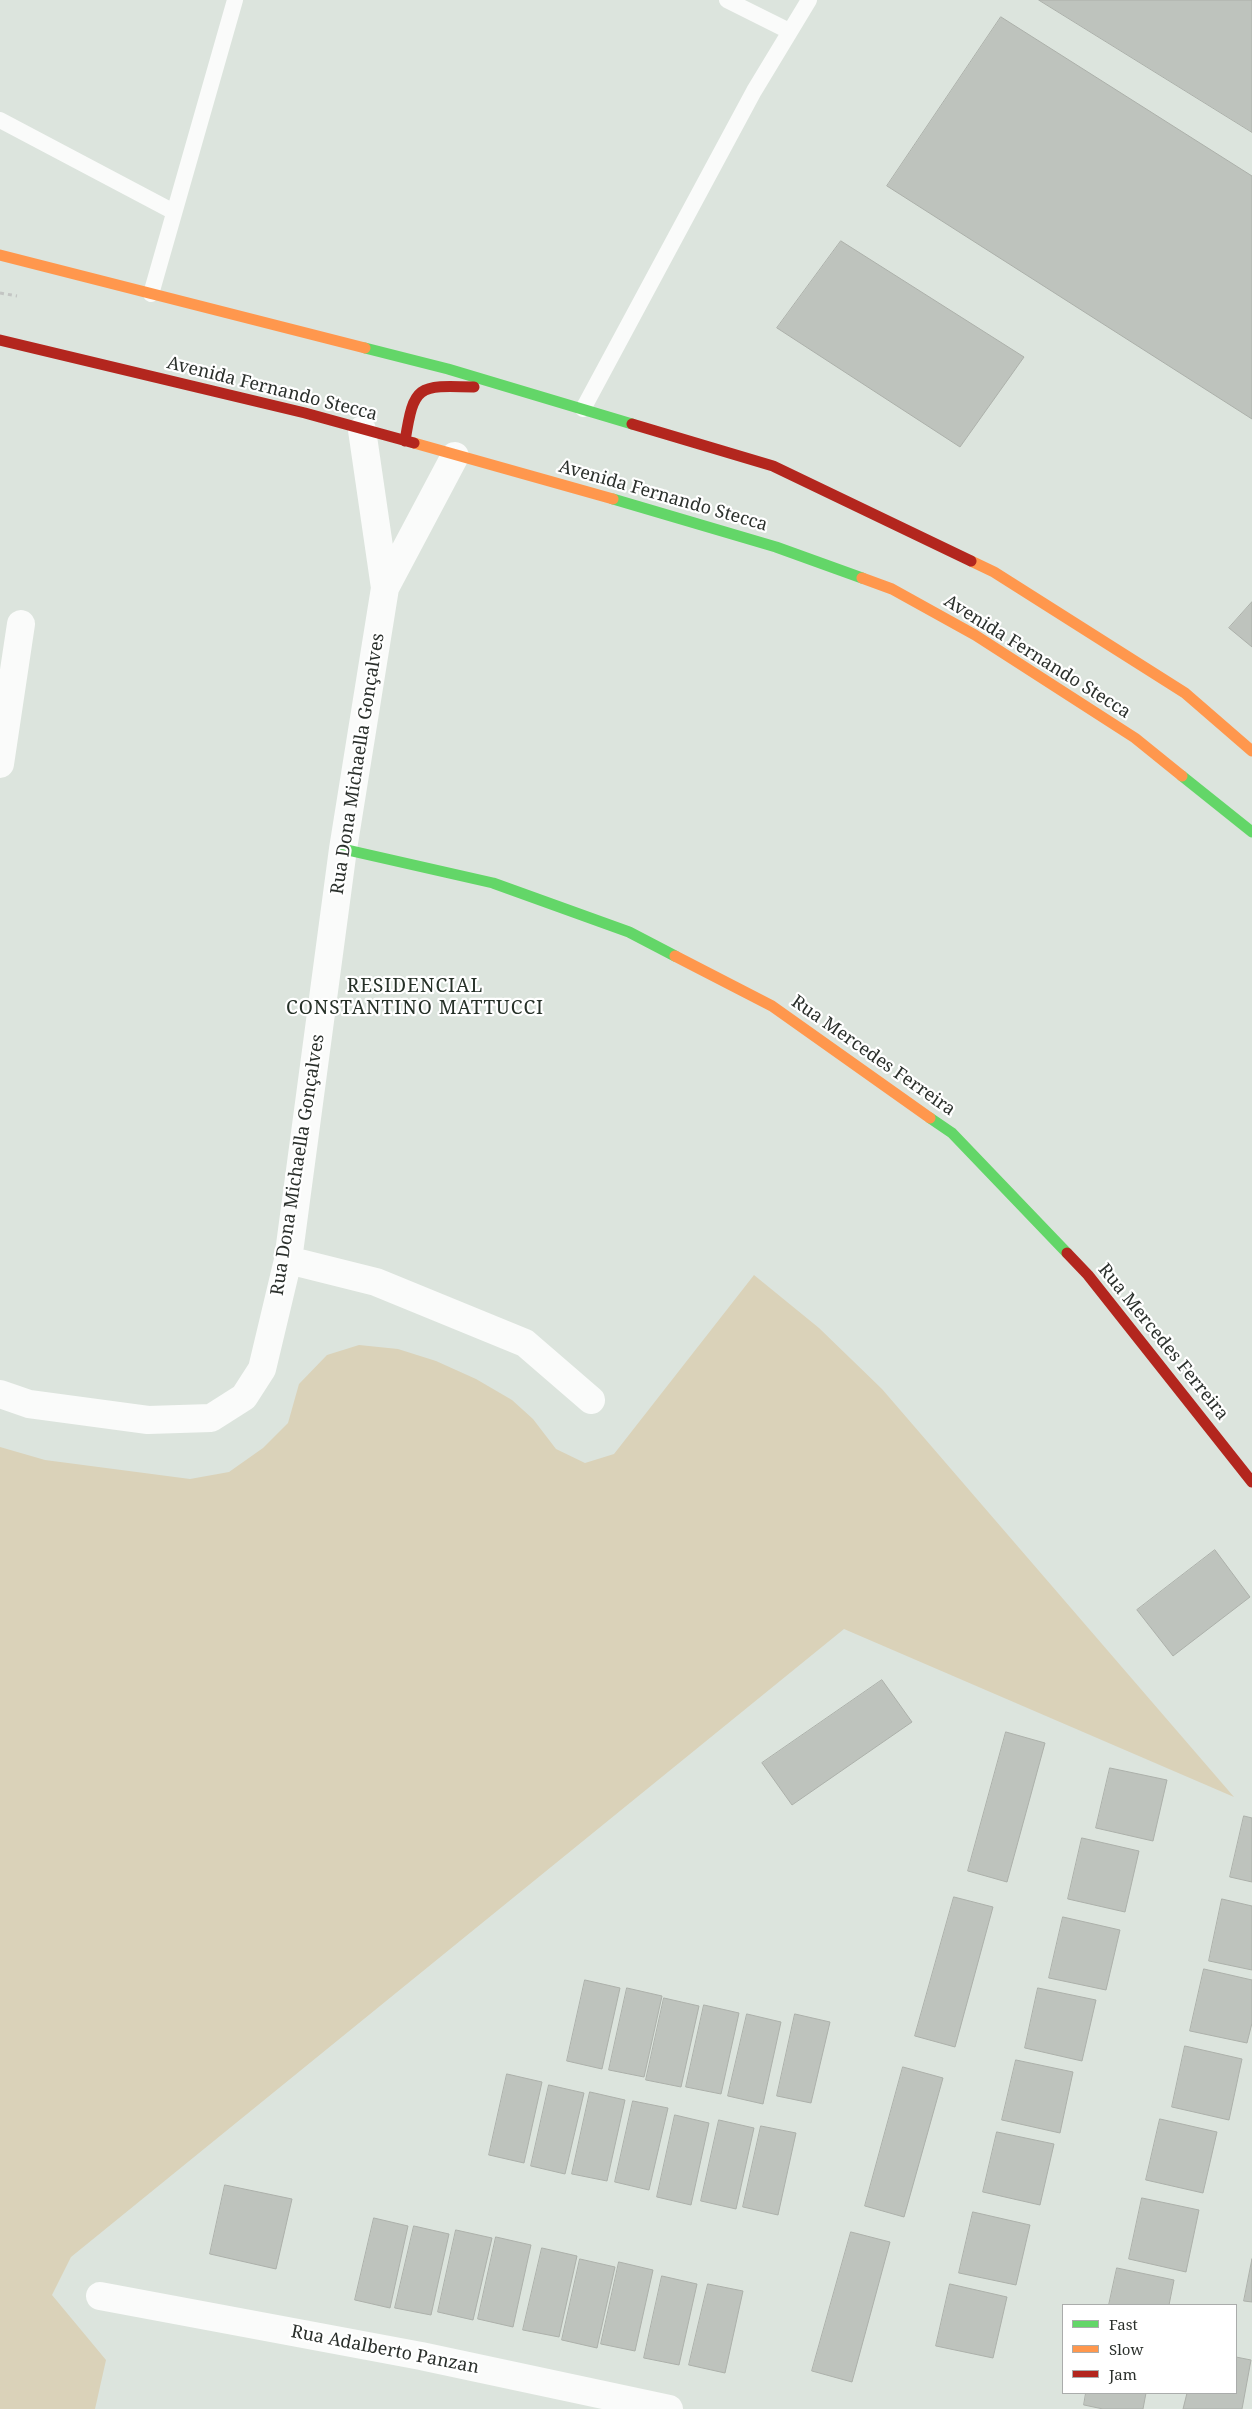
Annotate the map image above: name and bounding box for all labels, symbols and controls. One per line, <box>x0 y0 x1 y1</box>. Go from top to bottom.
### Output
street label: Avenida Fernando Stecca <box>165 352 379 426</box>
street label: Avenida Fernando Stecca <box>556 456 770 536</box>
street label: Avenida Fernando Stecca <box>940 591 1134 723</box>
street label: Rua Dona Michaella Gonçalves <box>327 632 389 896</box>
district label: RESIDENCIAL CONSTANTINO MATTUCCI <box>283 976 547 1020</box>
street label: Rua Mercedes Ferreira <box>787 991 959 1121</box>
street label: Rua Dona Michaella Gonçalves <box>267 1033 329 1297</box>
street label: Rua Mercedes Ferreira <box>1093 1259 1233 1425</box>
legend <box>1062 2304 1237 2394</box>
text: Fast <box>1109 2314 1138 2334</box>
street label: Rua Adalberto Panzan <box>289 2321 481 2379</box>
text: Slow <box>1109 2339 1143 2359</box>
text: Jam <box>1109 2364 1137 2384</box>

